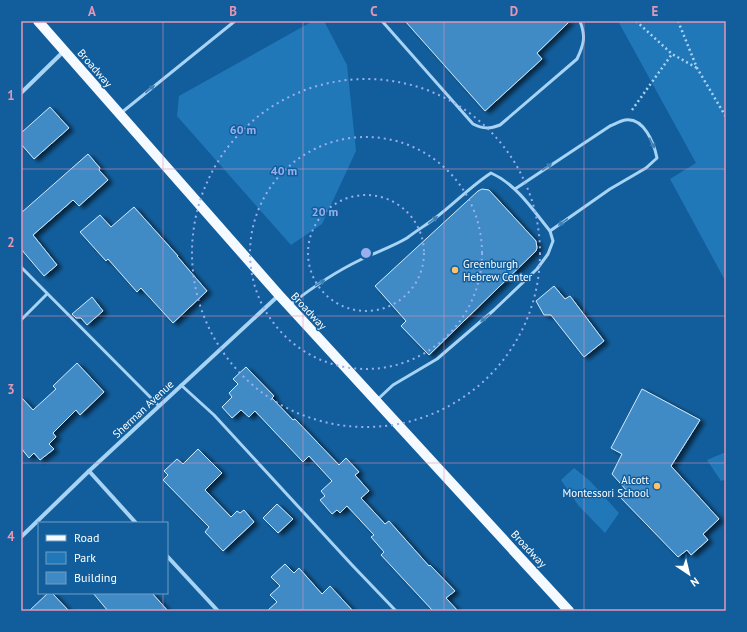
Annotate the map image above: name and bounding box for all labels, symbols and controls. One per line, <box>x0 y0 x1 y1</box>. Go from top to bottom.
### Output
text: A <box>88 3 96 20</box>
text: B <box>229 3 237 20</box>
text: C <box>370 3 378 20</box>
text: D <box>510 3 518 20</box>
text: E <box>652 3 659 20</box>
street label: Broadway <box>75 46 116 91</box>
one-way arrow <box>145 85 155 94</box>
text: 1 <box>7 87 15 104</box>
text: 60 m <box>230 122 256 137</box>
one-way arrow <box>649 137 655 148</box>
text: 40 m <box>271 163 297 178</box>
one-way arrow <box>542 163 552 171</box>
text: 20 m <box>312 204 338 219</box>
one-way arrow <box>427 215 438 224</box>
one-way arrow <box>558 218 568 226</box>
text: 2 <box>7 234 15 251</box>
centre of rings <box>359 246 373 260</box>
place label: Greenburgh Hebrew Center <box>463 257 533 284</box>
marker: Greenburgh Hebrew Center <box>450 265 460 275</box>
one-way arrow <box>315 279 325 287</box>
street label: Broadway <box>288 289 330 333</box>
one-way arrow <box>480 313 491 322</box>
street label: Sherman Avenue <box>110 377 177 441</box>
text: 3 <box>7 381 15 398</box>
place label: Alcott Montessori School <box>563 473 650 500</box>
marker: Alcott Montessori School <box>652 481 662 491</box>
legend <box>38 522 168 594</box>
street label: Broadway <box>508 527 550 571</box>
text: 4 <box>7 528 15 545</box>
text: Road <box>74 530 99 545</box>
text: Park <box>74 550 96 565</box>
north arrow <box>669 554 709 594</box>
text: Building <box>74 570 117 585</box>
text: N <box>688 574 702 590</box>

